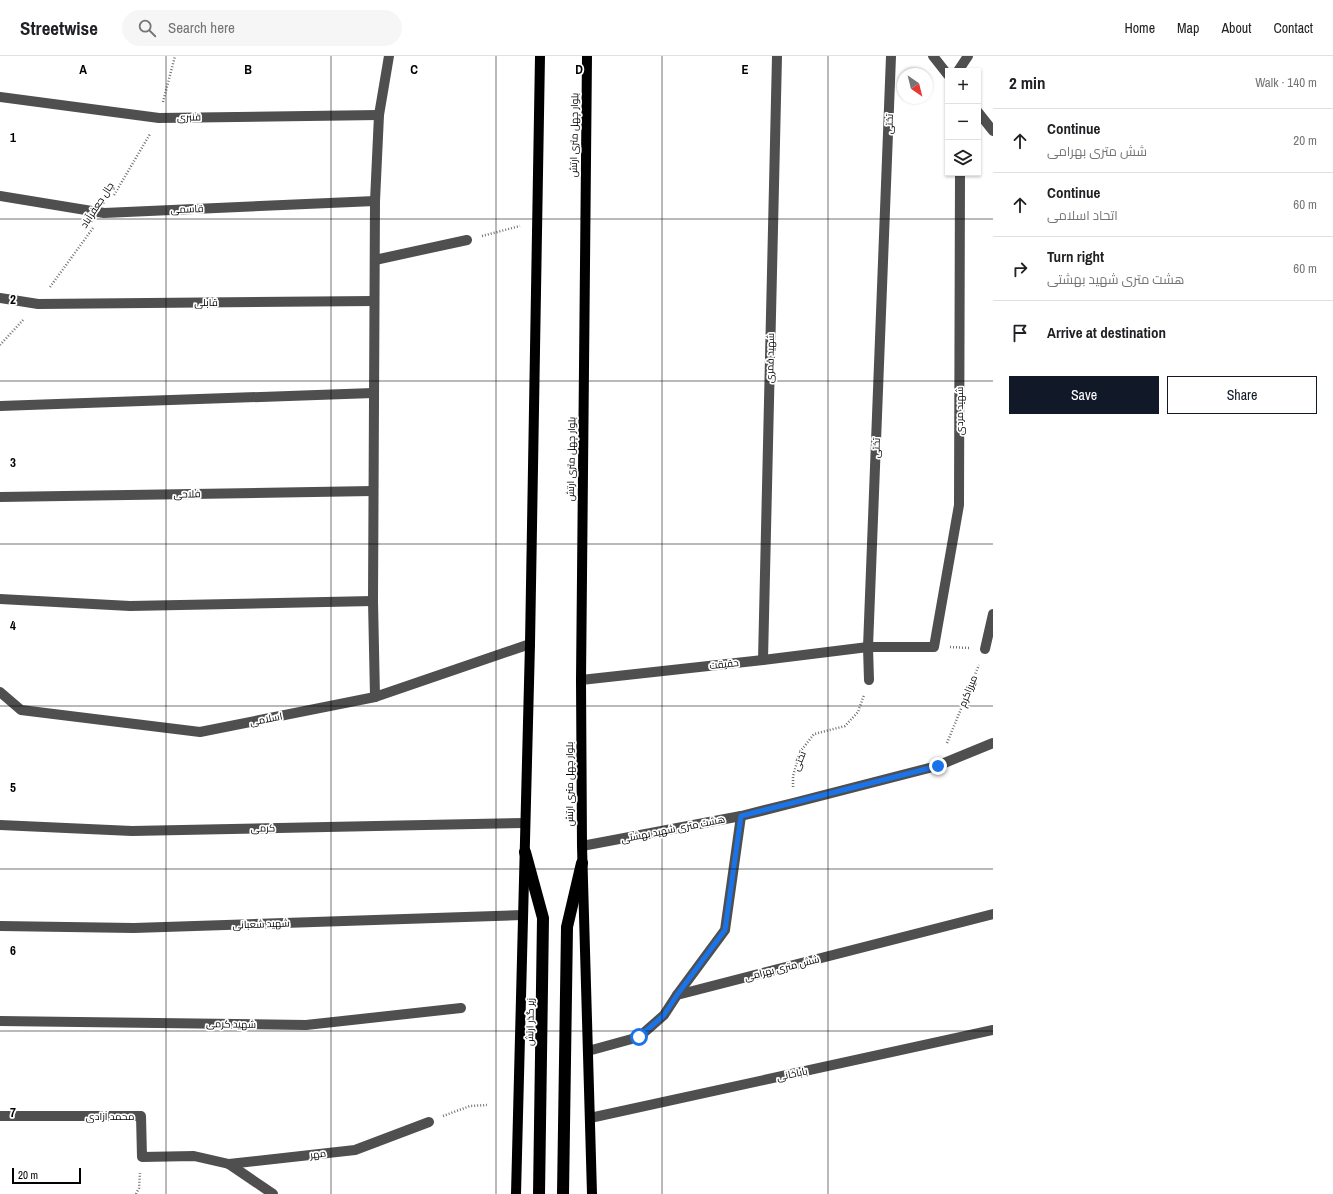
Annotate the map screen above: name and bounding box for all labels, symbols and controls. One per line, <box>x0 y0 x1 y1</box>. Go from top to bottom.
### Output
search box <box>122 10 402 46</box>
text: Streetwise <box>20 15 98 41</box>
icon: search <box>136 17 158 39</box>
text: Search here <box>168 17 235 38</box>
text: Home <box>1124 19 1155 37</box>
text: Map <box>1177 19 1199 37</box>
text: About <box>1221 19 1251 37</box>
text: Contact <box>1273 19 1313 37</box>
text: A <box>79 61 87 78</box>
text: B <box>244 61 252 78</box>
text: C <box>410 61 418 78</box>
text: D <box>575 61 583 78</box>
text: E <box>741 61 749 78</box>
north arrow <box>897 68 933 104</box>
map controls <box>945 68 981 176</box>
button: + <box>945 68 981 104</box>
text: 2 min <box>1009 71 1045 94</box>
text: Walk · 140 m <box>1255 74 1317 91</box>
street label: بلوار چهل متری ارتش <box>567 93 581 177</box>
button: − <box>945 104 981 140</box>
street label: قنبری <box>177 110 201 124</box>
street label: تختی <box>882 113 896 134</box>
text: Continue <box>1047 118 1100 139</box>
text: 1 <box>10 129 16 146</box>
icon: ahead <box>1009 130 1031 152</box>
text: 20 m <box>1293 132 1317 149</box>
button: layers <box>945 140 981 176</box>
text: شش متری بهرامی <box>1047 143 1147 160</box>
street label: چال جعفرآباد <box>77 180 117 230</box>
text: Continue <box>1047 182 1100 203</box>
icon: ahead <box>1009 194 1031 216</box>
text: 60 m <box>1293 196 1317 213</box>
street label: قاسمی <box>170 202 204 216</box>
text: اتحاد اسلامی <box>1047 207 1118 224</box>
text: Turn right <box>1047 246 1104 267</box>
icon: right <box>1009 258 1031 280</box>
text: 60 m <box>1293 260 1317 277</box>
text: هشت متری شهید بهشتی <box>1047 271 1184 288</box>
text: 2 <box>10 291 16 308</box>
street label: قابلی <box>194 296 218 309</box>
icon: arrive <box>1009 322 1031 344</box>
text: Arrive at destination <box>1047 322 1166 343</box>
street label: شهید قمری <box>763 333 777 383</box>
button: Save <box>1009 376 1159 414</box>
button: Share <box>1167 376 1317 414</box>
street label: شهید مردی <box>953 387 966 435</box>
street label: بلوار چهل متری ارتش <box>564 417 578 501</box>
street label: تختی <box>869 437 883 458</box>
text: 3 <box>10 454 16 471</box>
street label: فلاحی <box>173 487 201 501</box>
text: 4 <box>10 617 16 634</box>
street label: حقیقت <box>709 656 739 672</box>
street label: میرزاکرم <box>956 673 981 709</box>
street label: اسلامی <box>249 709 283 729</box>
street label: بلوار چهل متری ارتش <box>563 742 576 826</box>
street label: تختی <box>789 749 809 773</box>
route end <box>929 757 947 775</box>
text: 5 <box>10 779 16 796</box>
street label: هشت متری شهید بهشتی <box>620 813 726 845</box>
street label: کرمی <box>251 821 275 835</box>
street label: شهید شعبانی <box>232 917 290 931</box>
text: 6 <box>10 942 16 959</box>
street label: شش متری بهرامی <box>743 952 821 984</box>
street label: زیر گذر ارتش <box>523 998 537 1046</box>
street label: شهید کرمی <box>206 1017 256 1031</box>
route start <box>630 1028 648 1046</box>
street label: باباخانی <box>775 1064 809 1084</box>
text: 7 <box>10 1104 16 1121</box>
street label: محمد آزادی <box>86 1110 134 1123</box>
street label: مهر <box>308 1147 327 1162</box>
scale bar <box>12 1166 81 1185</box>
text: 20 m <box>18 1168 38 1182</box>

